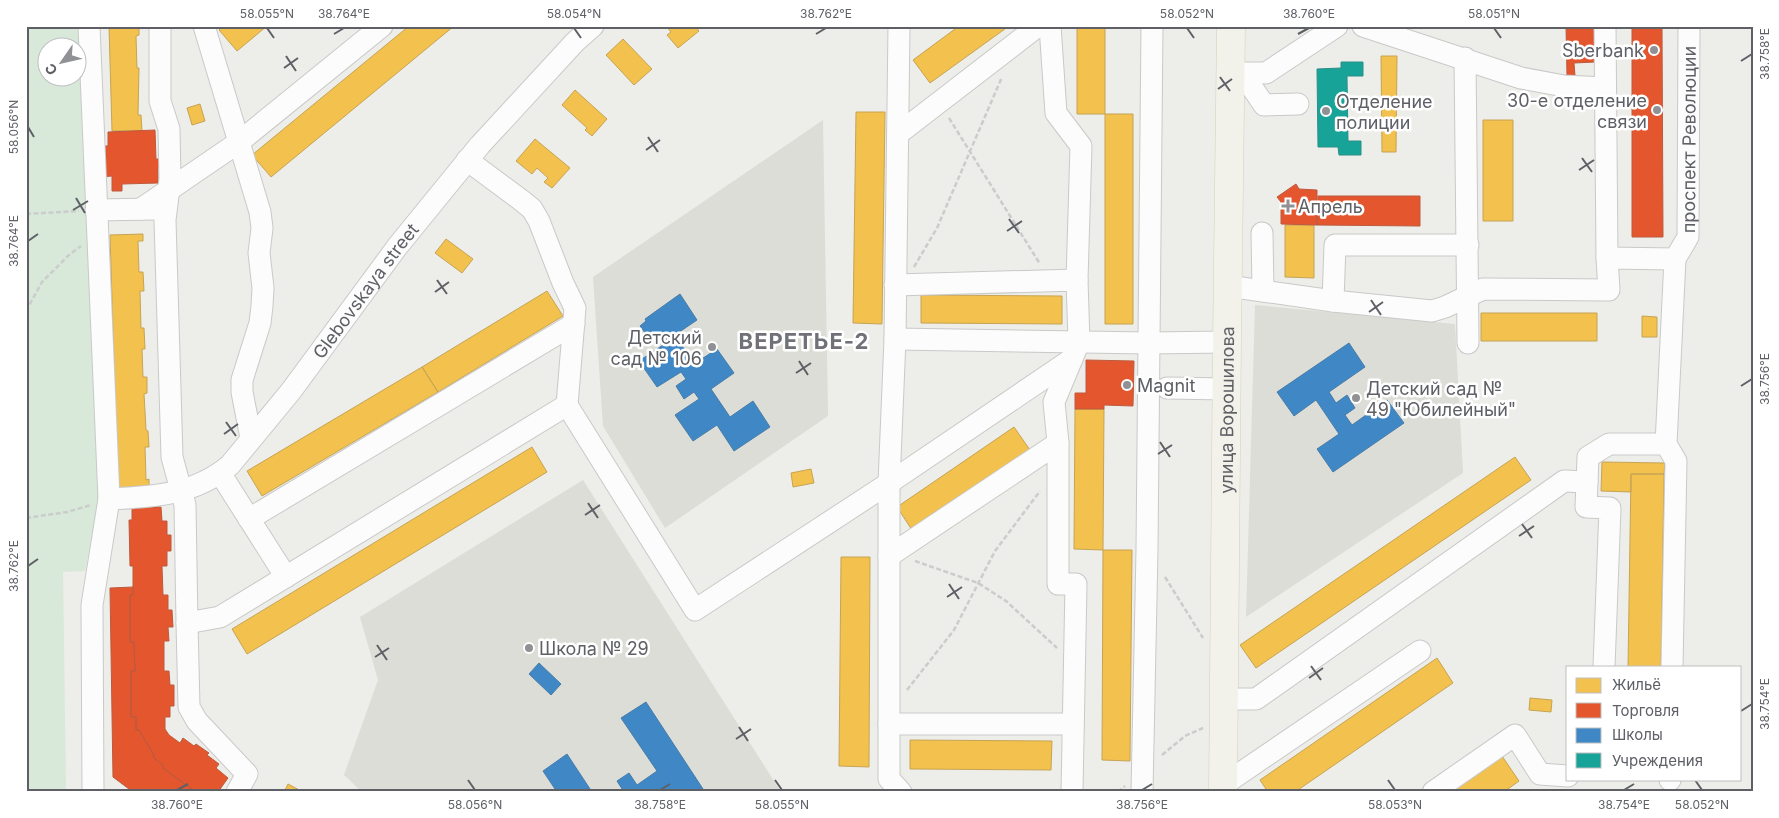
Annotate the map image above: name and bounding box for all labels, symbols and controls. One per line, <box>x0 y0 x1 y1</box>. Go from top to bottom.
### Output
text: 58.055°N <box>240 6 294 21</box>
text: 38.764°E <box>318 6 370 21</box>
text: 58.054°N <box>547 6 601 21</box>
text: 38.762°E <box>800 6 852 21</box>
text: 58.052°N <box>1160 6 1214 21</box>
text: 38.760°E <box>1283 6 1335 21</box>
text: 58.051°N <box>1468 6 1520 21</box>
text: 38.758°E <box>1757 28 1772 80</box>
north arrow <box>38 38 88 88</box>
place label: Sberbank <box>1562 40 1644 61</box>
marker: Sberbank <box>1648 44 1660 56</box>
street label: проспект Революции <box>1678 46 1699 233</box>
text: С <box>41 61 61 79</box>
place label: 30-е отделение связи <box>1507 90 1647 132</box>
place label: Отделение полиции <box>1336 91 1433 133</box>
text: 58.056°N <box>6 100 21 154</box>
marker: 30-е отделение связи <box>1651 104 1663 116</box>
marker: Отделение полиции <box>1320 105 1332 117</box>
place label: Апрель <box>1298 196 1363 217</box>
marker: Апрель <box>1282 200 1294 212</box>
text: 38.764°E <box>6 215 21 267</box>
street label: Glebovskaya street <box>308 219 423 362</box>
street label: улица Ворошилова <box>1215 326 1238 494</box>
place label: Детский сад № 106 <box>611 327 702 369</box>
district label: ВЕРЕТЬЕ-2 <box>739 328 869 354</box>
marker: Детский сад № 106 <box>706 341 718 353</box>
text: 38.756°E <box>1757 353 1772 405</box>
place label: Magnit <box>1137 375 1195 396</box>
place label: Детский сад № 49 "Юбилейный" <box>1366 378 1516 420</box>
marker: Magnit <box>1121 379 1133 391</box>
marker: Детский сад № 49 "Юбилейный" <box>1350 392 1362 404</box>
text: 38.762°E <box>6 540 21 592</box>
place label: Школа № 29 <box>539 638 649 659</box>
marker: Школа № 29 <box>523 642 535 654</box>
legend <box>1566 666 1742 780</box>
text: Жильё <box>1612 675 1661 694</box>
text: 38.754°E <box>1757 678 1772 730</box>
text: Торговля <box>1612 701 1679 720</box>
text: Школы <box>1612 725 1663 744</box>
text: Учреждения <box>1612 751 1703 770</box>
text: 38.760°E <box>151 797 203 812</box>
text: 58.056°N <box>448 797 502 812</box>
text: 38.758°E <box>634 797 686 812</box>
text: 58.055°N <box>755 797 809 812</box>
text: 38.756°E <box>1116 797 1168 812</box>
text: 58.053°N <box>1368 797 1422 812</box>
text: 38.754°E <box>1598 797 1650 812</box>
text: 58.052°N <box>1675 797 1729 812</box>

